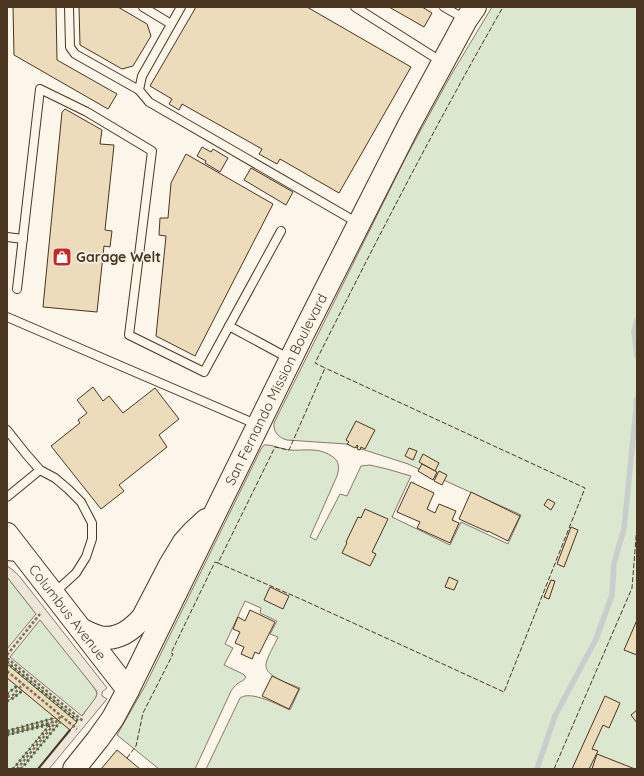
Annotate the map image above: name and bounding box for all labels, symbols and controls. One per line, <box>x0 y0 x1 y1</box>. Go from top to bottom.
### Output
shop icon: Garage Welt <box>51 246 73 268</box>
place label: Garage Welt <box>76 248 161 266</box>
street label: San Fernando Mission Boulevard <box>221 290 331 488</box>
street label: Columbus Avenue <box>25 561 110 664</box>

